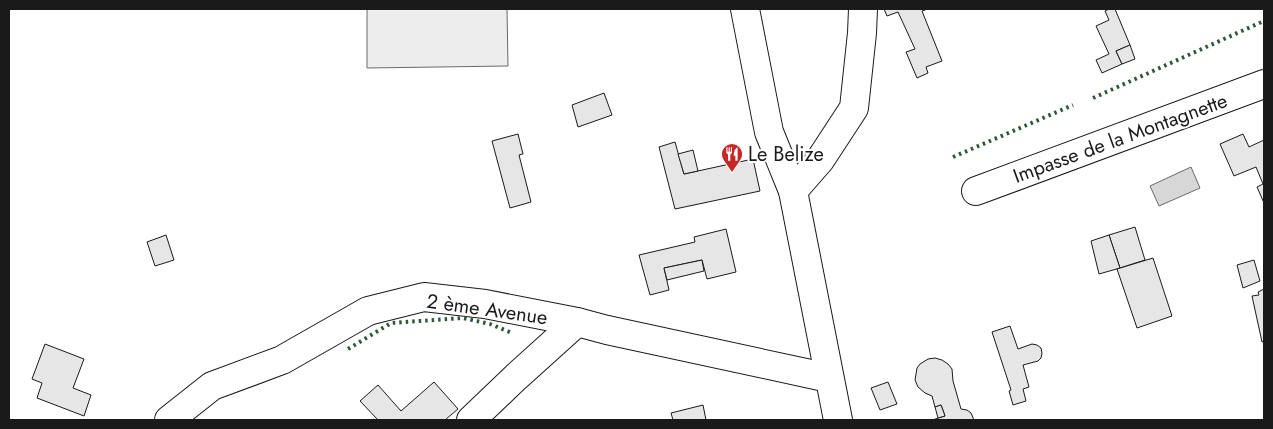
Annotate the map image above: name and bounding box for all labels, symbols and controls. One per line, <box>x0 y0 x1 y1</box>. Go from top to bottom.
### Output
street label: Impasse de la Montagnette <box>1009 86 1231 191</box>
place label: Le Belize <box>748 140 824 169</box>
restaurant icon: Le Belize <box>720 142 744 173</box>
street label: 2 ème Avenue <box>425 287 549 332</box>

